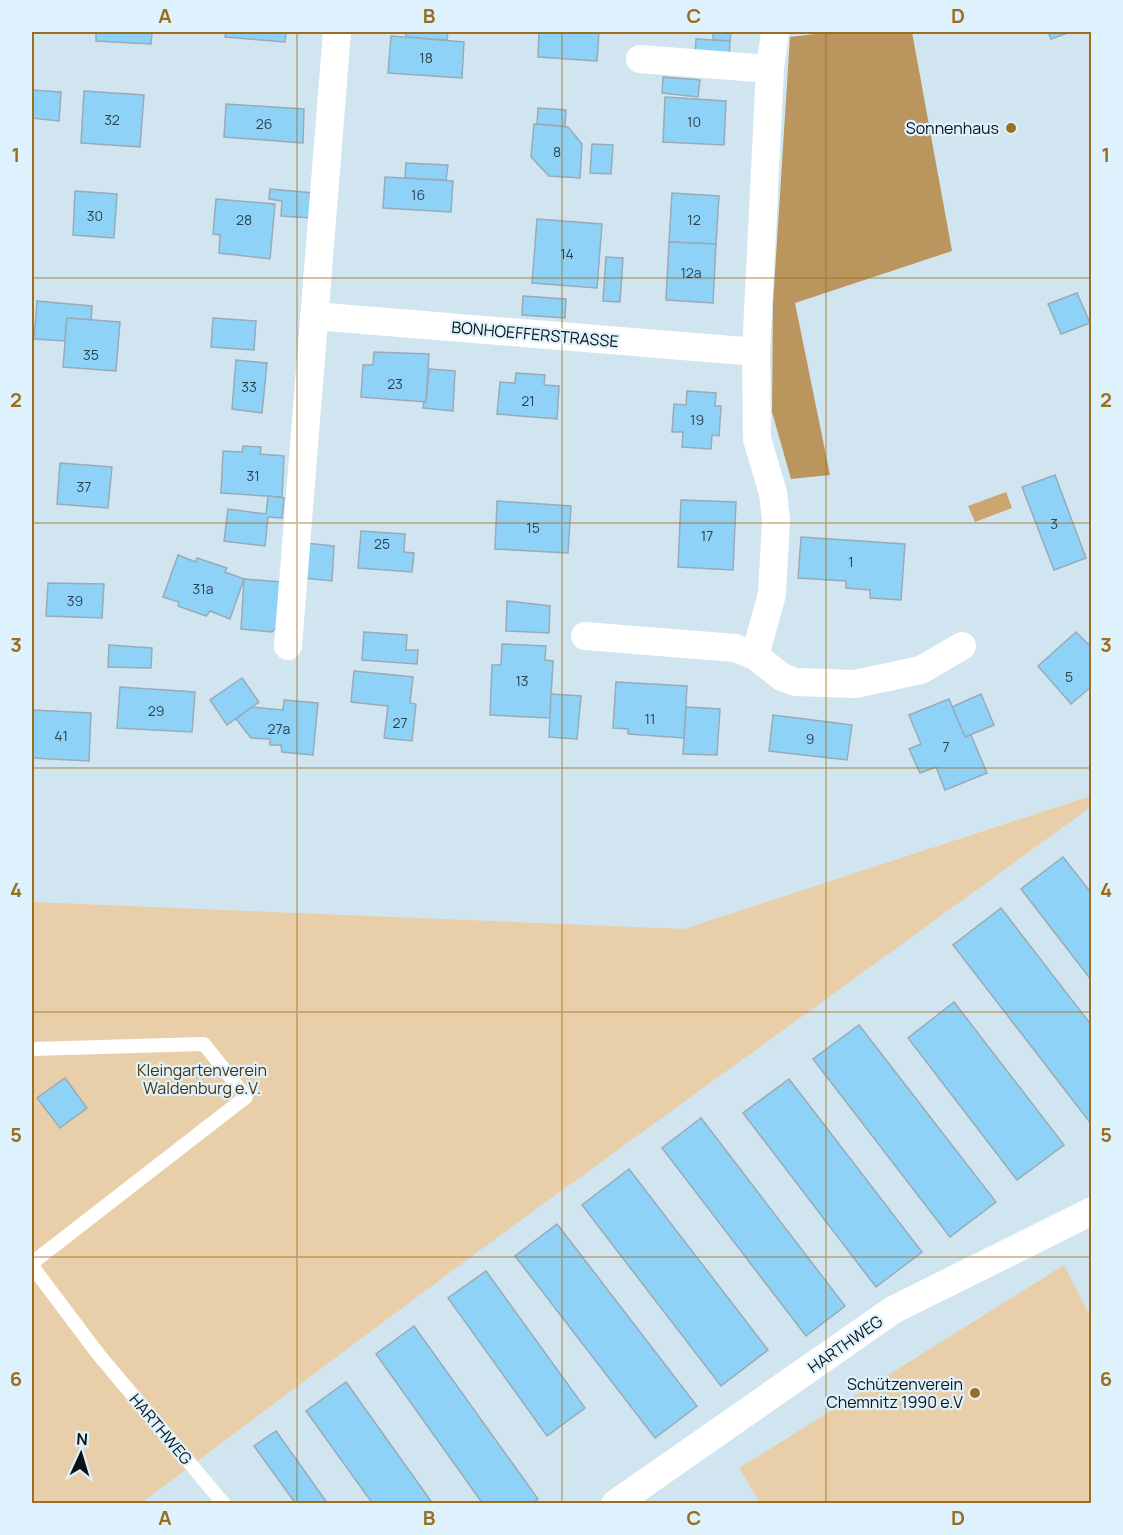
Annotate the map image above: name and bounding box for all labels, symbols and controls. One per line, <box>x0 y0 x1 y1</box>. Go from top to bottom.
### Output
text: A <box>158 2 172 29</box>
text: B <box>423 2 436 29</box>
text: C <box>687 2 701 29</box>
text: D <box>951 2 965 29</box>
house number: 18 <box>419 48 433 67</box>
house number: 32 <box>104 110 120 129</box>
house number: 10 <box>687 112 701 131</box>
house number: 26 <box>256 114 272 133</box>
place label: Sonnenhaus <box>906 117 999 139</box>
marker: Sonnenhaus <box>1004 121 1018 135</box>
text: 1 <box>12 141 20 168</box>
text: 1 <box>1102 141 1110 168</box>
house number: 8 <box>553 142 561 161</box>
house number: 16 <box>411 185 425 204</box>
house number: 30 <box>87 206 103 225</box>
house number: 28 <box>236 210 252 229</box>
house number: 12 <box>687 210 701 229</box>
house number: 14 <box>560 244 574 263</box>
house number: 12a <box>680 263 702 282</box>
street label: BONHOEFFERSTRASSE <box>451 316 619 352</box>
house number: 35 <box>83 345 99 364</box>
house number: 23 <box>387 374 403 393</box>
house number: 33 <box>241 377 257 396</box>
text: 2 <box>10 386 22 413</box>
text: 2 <box>1100 386 1112 413</box>
house number: 21 <box>521 391 535 410</box>
house number: 19 <box>690 410 704 429</box>
house number: 31 <box>246 466 260 485</box>
house number: 37 <box>77 477 91 496</box>
house number: 3 <box>1050 514 1058 533</box>
house number: 15 <box>526 518 540 537</box>
house number: 17 <box>701 526 713 545</box>
house number: 25 <box>374 534 390 553</box>
house number: 1 <box>848 552 854 571</box>
house number: 31a <box>193 579 213 598</box>
house number: 39 <box>67 591 83 610</box>
text: 3 <box>10 631 22 658</box>
text: 3 <box>1100 631 1112 658</box>
house number: 5 <box>1065 667 1073 686</box>
house number: 13 <box>515 671 529 690</box>
house number: 29 <box>148 701 164 720</box>
house number: 11 <box>645 709 655 728</box>
house number: 27 <box>392 713 408 732</box>
house number: 27a <box>268 719 290 738</box>
house number: 41 <box>54 726 68 745</box>
house number: 9 <box>806 729 814 748</box>
house number: 7 <box>942 737 950 756</box>
text: 4 <box>10 876 22 903</box>
text: 4 <box>1100 876 1112 903</box>
park label: Kleingartenverein Waldenburg e.V. <box>137 1059 267 1099</box>
text: 5 <box>10 1121 22 1148</box>
text: 5 <box>1100 1121 1112 1148</box>
street label: HARTHWEG <box>803 1310 887 1378</box>
text: 6 <box>10 1365 22 1392</box>
text: 6 <box>1100 1365 1112 1392</box>
place label: Schützenverein Chemnitz 1990 e.V <box>826 1373 963 1413</box>
marker: Schützenverein Chemnitz 1990 e.V <box>968 1386 982 1400</box>
street label: HARTHWEG <box>125 1389 197 1469</box>
north arrow <box>51 1424 111 1484</box>
text: N <box>76 1428 89 1450</box>
text: A <box>158 1504 172 1531</box>
text: B <box>423 1504 436 1531</box>
text: C <box>687 1504 701 1531</box>
text: D <box>951 1504 965 1531</box>

